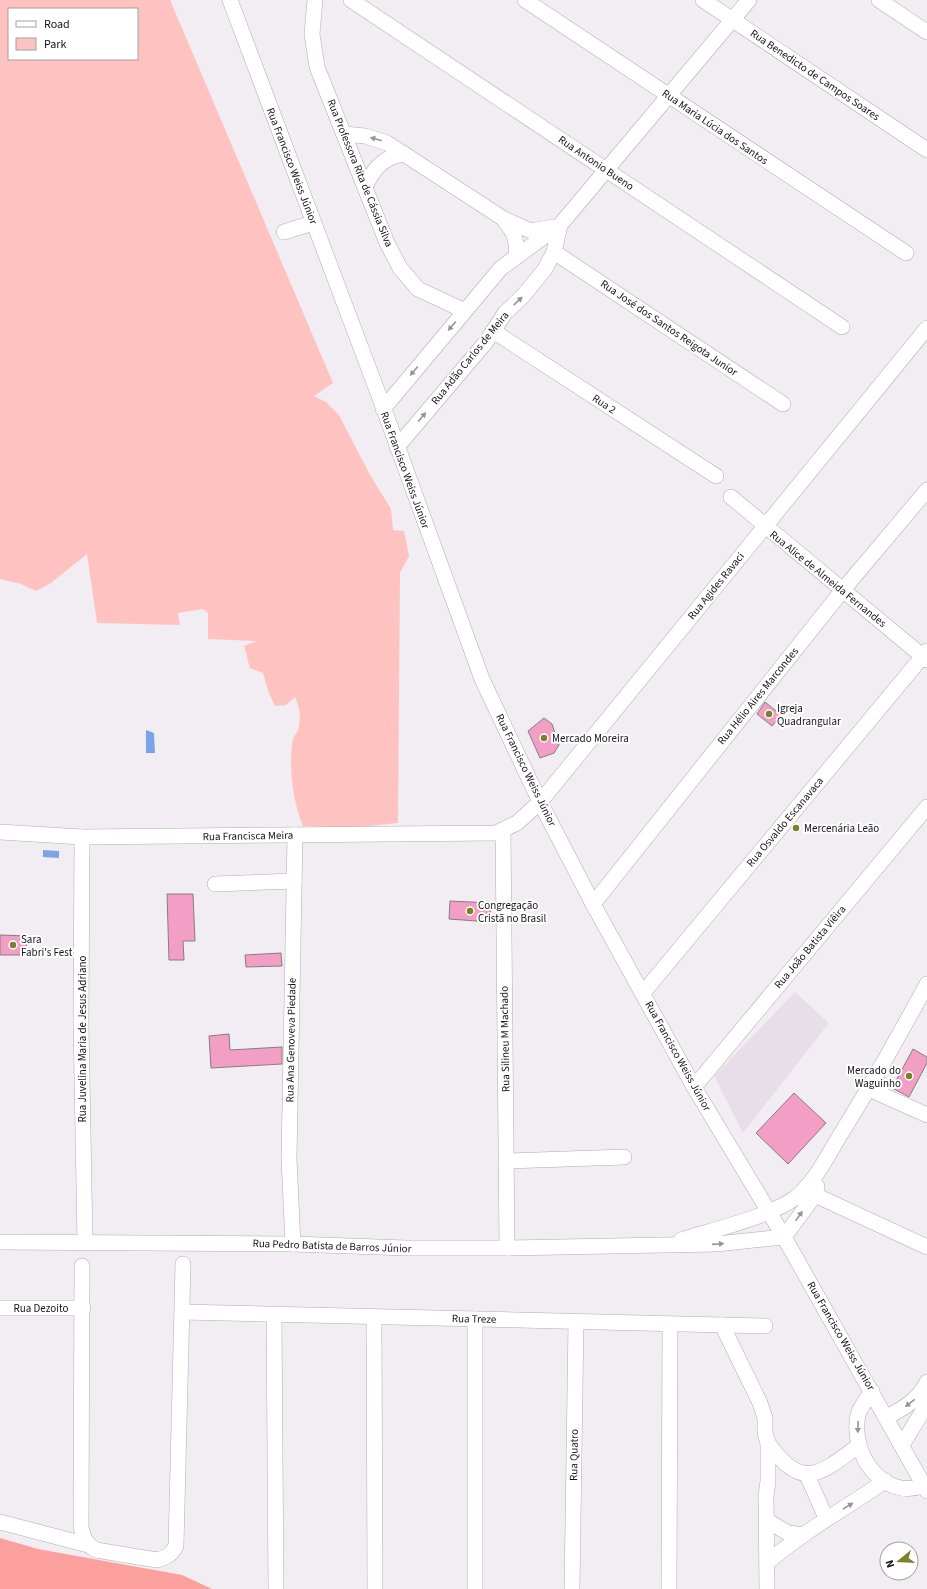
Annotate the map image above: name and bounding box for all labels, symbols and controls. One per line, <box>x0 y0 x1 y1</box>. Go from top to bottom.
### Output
legend <box>8 8 138 60</box>
text: Road <box>44 16 70 33</box>
street label: Rua Benedicto de Campos Soares <box>747 26 883 124</box>
text: Park <box>44 36 66 53</box>
street label: Rua Maria Lúcia dos Santos <box>659 86 771 168</box>
street label: Rua Professora Rita de Cássia Silva <box>323 97 397 249</box>
street label: Rua Francisco Weiss Júnior <box>263 106 321 227</box>
street label: Rua Antonio Bueno <box>555 132 637 194</box>
one-way arrow <box>369 136 381 142</box>
street label: Rua José dos Santos Reigota Junior <box>597 276 741 380</box>
one-way arrow <box>513 296 523 305</box>
street label: Rua Adão Carlos de Meira <box>428 308 512 408</box>
one-way arrow <box>447 321 456 331</box>
one-way arrow <box>410 366 419 377</box>
street label: Rua 2 <box>589 391 619 417</box>
street label: Rua Francisco Weiss Júnior <box>377 409 433 531</box>
one-way arrow <box>418 412 427 423</box>
street label: Rua Alice de Almeida Fernandes <box>767 527 890 631</box>
street label: Rua Agides Ravaci <box>684 549 748 623</box>
street label: Rua Hélio Aires Marcondes <box>714 644 802 748</box>
place label: Igreja Quadrangular <box>777 701 841 729</box>
marker: Igreja Quadrangular <box>764 709 774 719</box>
street label: Rua Francisco Weiss Júnior <box>492 711 560 829</box>
place label: Mercado Moreira <box>552 731 629 746</box>
marker: Mercado Moreira <box>539 733 549 743</box>
street label: Rua Osvaldo Escanavaca <box>743 774 827 870</box>
place label: Mercenária Leão <box>804 821 879 836</box>
marker: Mercenária Leão <box>791 823 801 833</box>
street label: Rua Francisca Meira <box>203 828 293 844</box>
place label: Congregação Cristã no Brasil <box>478 898 546 926</box>
street label: Rua João Batista Viêira <box>771 902 849 992</box>
marker: Congregação Cristã no Brasil <box>465 906 475 916</box>
place label: Sara Fabri's Fest <box>21 932 73 960</box>
marker: Sara Fabri's Fest <box>8 940 18 950</box>
street label: Rua Juvelina Maria de Jesus Adriano <box>75 956 90 1122</box>
street label: Rua Ana Genoveva Piedade <box>282 977 300 1103</box>
street label: Rua Silineu M Machado <box>497 986 513 1092</box>
street label: Rua Francisco Weiss Júnior <box>641 998 715 1114</box>
place label: Mercado do Waguinho <box>847 1063 901 1091</box>
marker: Mercado do Waguinho <box>904 1071 914 1081</box>
one-way arrow <box>795 1211 803 1221</box>
street label: Rua Pedro Batista de Barros Júnior <box>252 1236 412 1256</box>
one-way arrow <box>712 1240 724 1247</box>
street label: Rua Francisco Weiss Júnior <box>804 1279 878 1393</box>
street label: Rua Dezoito <box>14 1301 69 1316</box>
street label: Rua Treze <box>452 1311 497 1327</box>
one-way arrow <box>905 1399 916 1408</box>
one-way arrow <box>854 1421 861 1433</box>
street label: Rua Quatro <box>566 1429 582 1481</box>
one-way arrow <box>842 1503 854 1510</box>
north arrow <box>879 1541 919 1581</box>
text: N <box>882 1558 898 1570</box>

